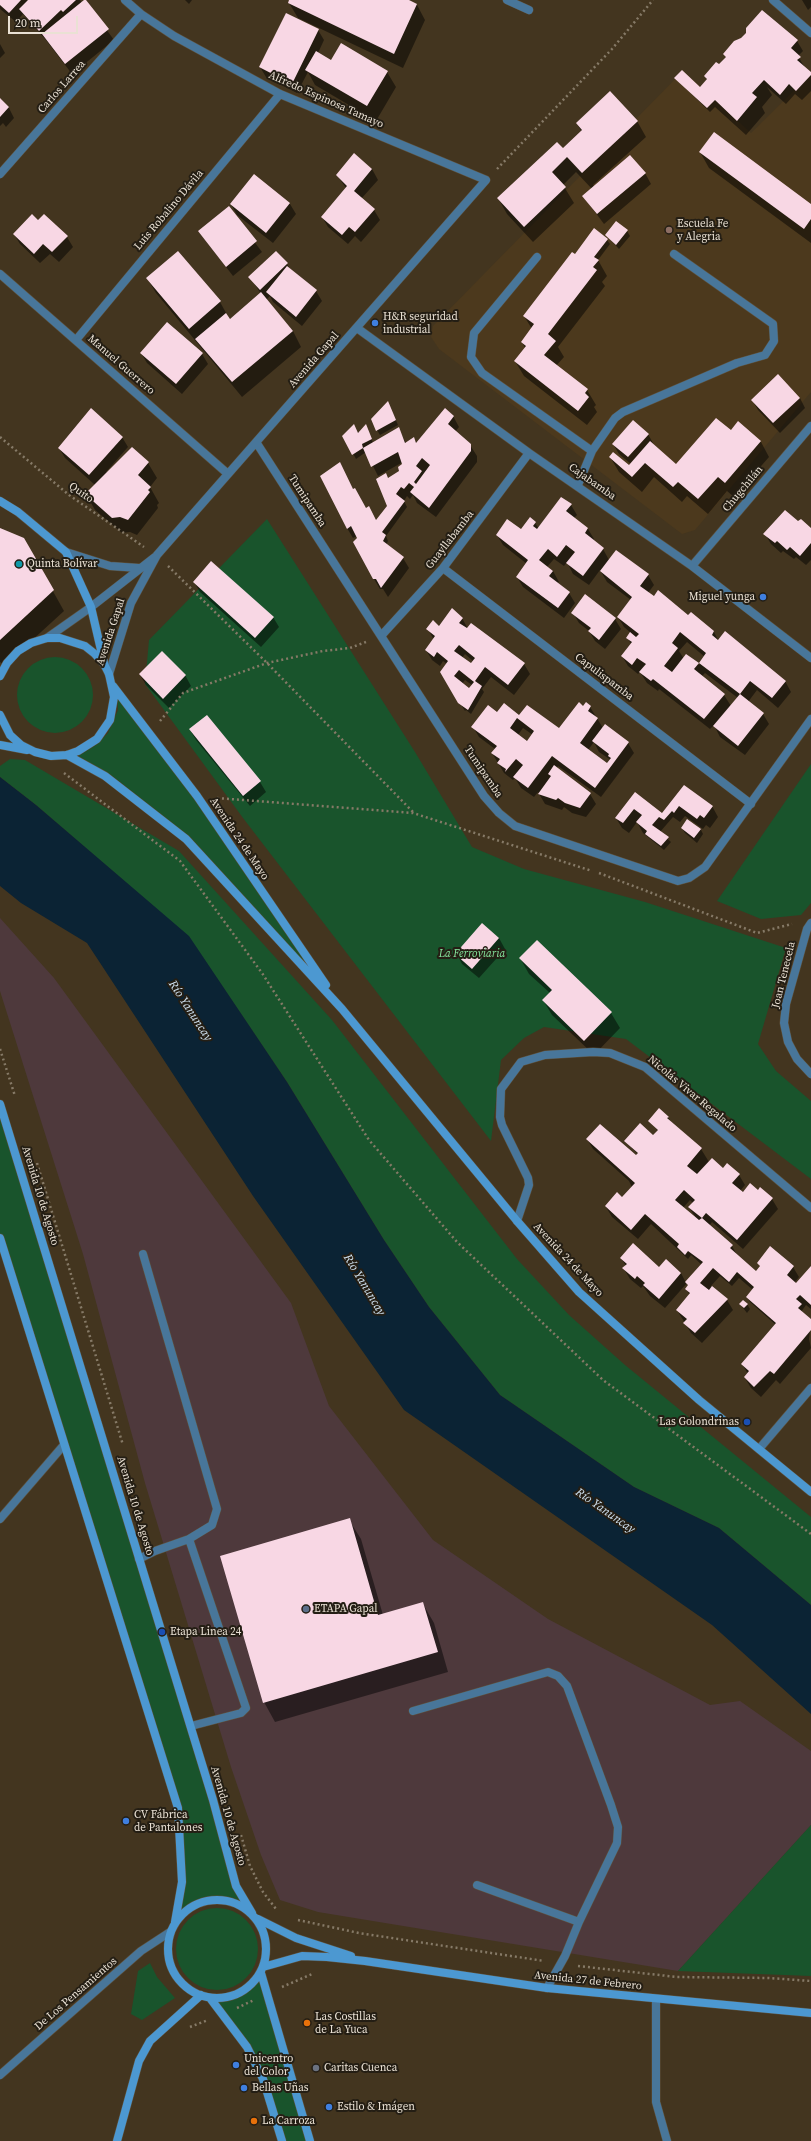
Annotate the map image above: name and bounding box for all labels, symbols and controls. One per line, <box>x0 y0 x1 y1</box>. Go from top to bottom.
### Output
scale bar <box>10 8 80 34</box>
text: 20 m <box>15 15 41 31</box>
street label: Carlos Larrea <box>35 58 89 116</box>
street label: Alfredo Espinosa Tamayo <box>266 69 386 131</box>
street label: Luis Robalino Dávila <box>132 167 206 253</box>
place label: Escuela Fe y Alegria <box>677 217 728 243</box>
marker: Escuela Fe y Alegria <box>664 225 674 235</box>
place label: H&R seguridad industrial <box>383 310 458 336</box>
marker: H&R seguridad industrial <box>370 318 380 328</box>
street label: Avenida Gapal <box>286 329 342 391</box>
street label: Manuel Guerrero <box>85 332 157 398</box>
street label: Cajabamba <box>566 461 618 503</box>
street label: Chugchilán <box>720 463 766 515</box>
street label: Tumipamba <box>285 472 329 530</box>
street label: Quito <box>66 480 96 506</box>
street label: Guayllabamba <box>423 508 477 572</box>
place label: Quinta Bolívar <box>27 557 98 571</box>
marker: Quinta Bolívar <box>14 559 24 569</box>
place label: Miguel yunga <box>689 590 755 604</box>
marker: Miguel yunga <box>758 592 768 602</box>
street label: Avenida Gapal <box>94 597 128 667</box>
street label: Capulispamba <box>572 651 636 703</box>
street label: Tumipamba <box>461 744 505 800</box>
street label: Avenida 24 de Mayo <box>207 795 271 883</box>
street label: Joan Tenecela <box>769 940 799 1010</box>
park label: La Ferroviaria <box>439 947 505 961</box>
water label: Río Yanuncay <box>165 978 215 1044</box>
street label: Nicolás Vivar Regalado <box>645 1053 739 1135</box>
street label: Avenida 10 de Agosto <box>19 1145 61 1247</box>
street label: Avenida 24 de Mayo <box>530 1220 606 1300</box>
water label: Río Yanuncay <box>340 1252 388 1318</box>
place label: Las Golondrinas <box>659 1415 739 1429</box>
marker: Las Golondrinas <box>742 1417 752 1427</box>
street label: Avenida 10 de Agosto <box>114 1455 156 1557</box>
water label: Río Yanuncay <box>573 1485 637 1537</box>
place label: ETAPA Gapal <box>314 1602 378 1616</box>
marker: ETAPA Gapal <box>301 1604 311 1614</box>
place label: Etapa Linea 24 <box>170 1625 241 1639</box>
marker: Etapa Linea 24 <box>157 1627 167 1637</box>
street label: Avenida 10 de Agosto <box>207 1765 249 1867</box>
place label: CV Fábrica de Pantalones <box>134 1808 203 1834</box>
marker: CV Fábrica de Pantalones <box>121 1816 131 1826</box>
street label: De Los Pensamientos <box>32 1955 120 2033</box>
street label: Avenida 27 de Febrero <box>533 1969 643 1993</box>
place label: Las Costillas de La Yuca <box>315 2010 376 2036</box>
marker: Las Costillas de La Yuca <box>302 2018 312 2028</box>
place label: Unicentro del Color <box>244 2052 293 2078</box>
marker: Unicentro del Color <box>231 2060 241 2070</box>
place label: Caritas Cuenca <box>324 2061 397 2075</box>
marker: Caritas Cuenca <box>311 2063 321 2073</box>
place label: Bellas Uñas <box>252 2081 309 2095</box>
marker: Bellas Uñas <box>239 2083 249 2093</box>
place label: Estilo & Imágen <box>337 2100 415 2114</box>
marker: Estilo & Imágen <box>324 2102 334 2112</box>
place label: La Carroza <box>262 2114 315 2128</box>
marker: La Carroza <box>249 2116 259 2126</box>

